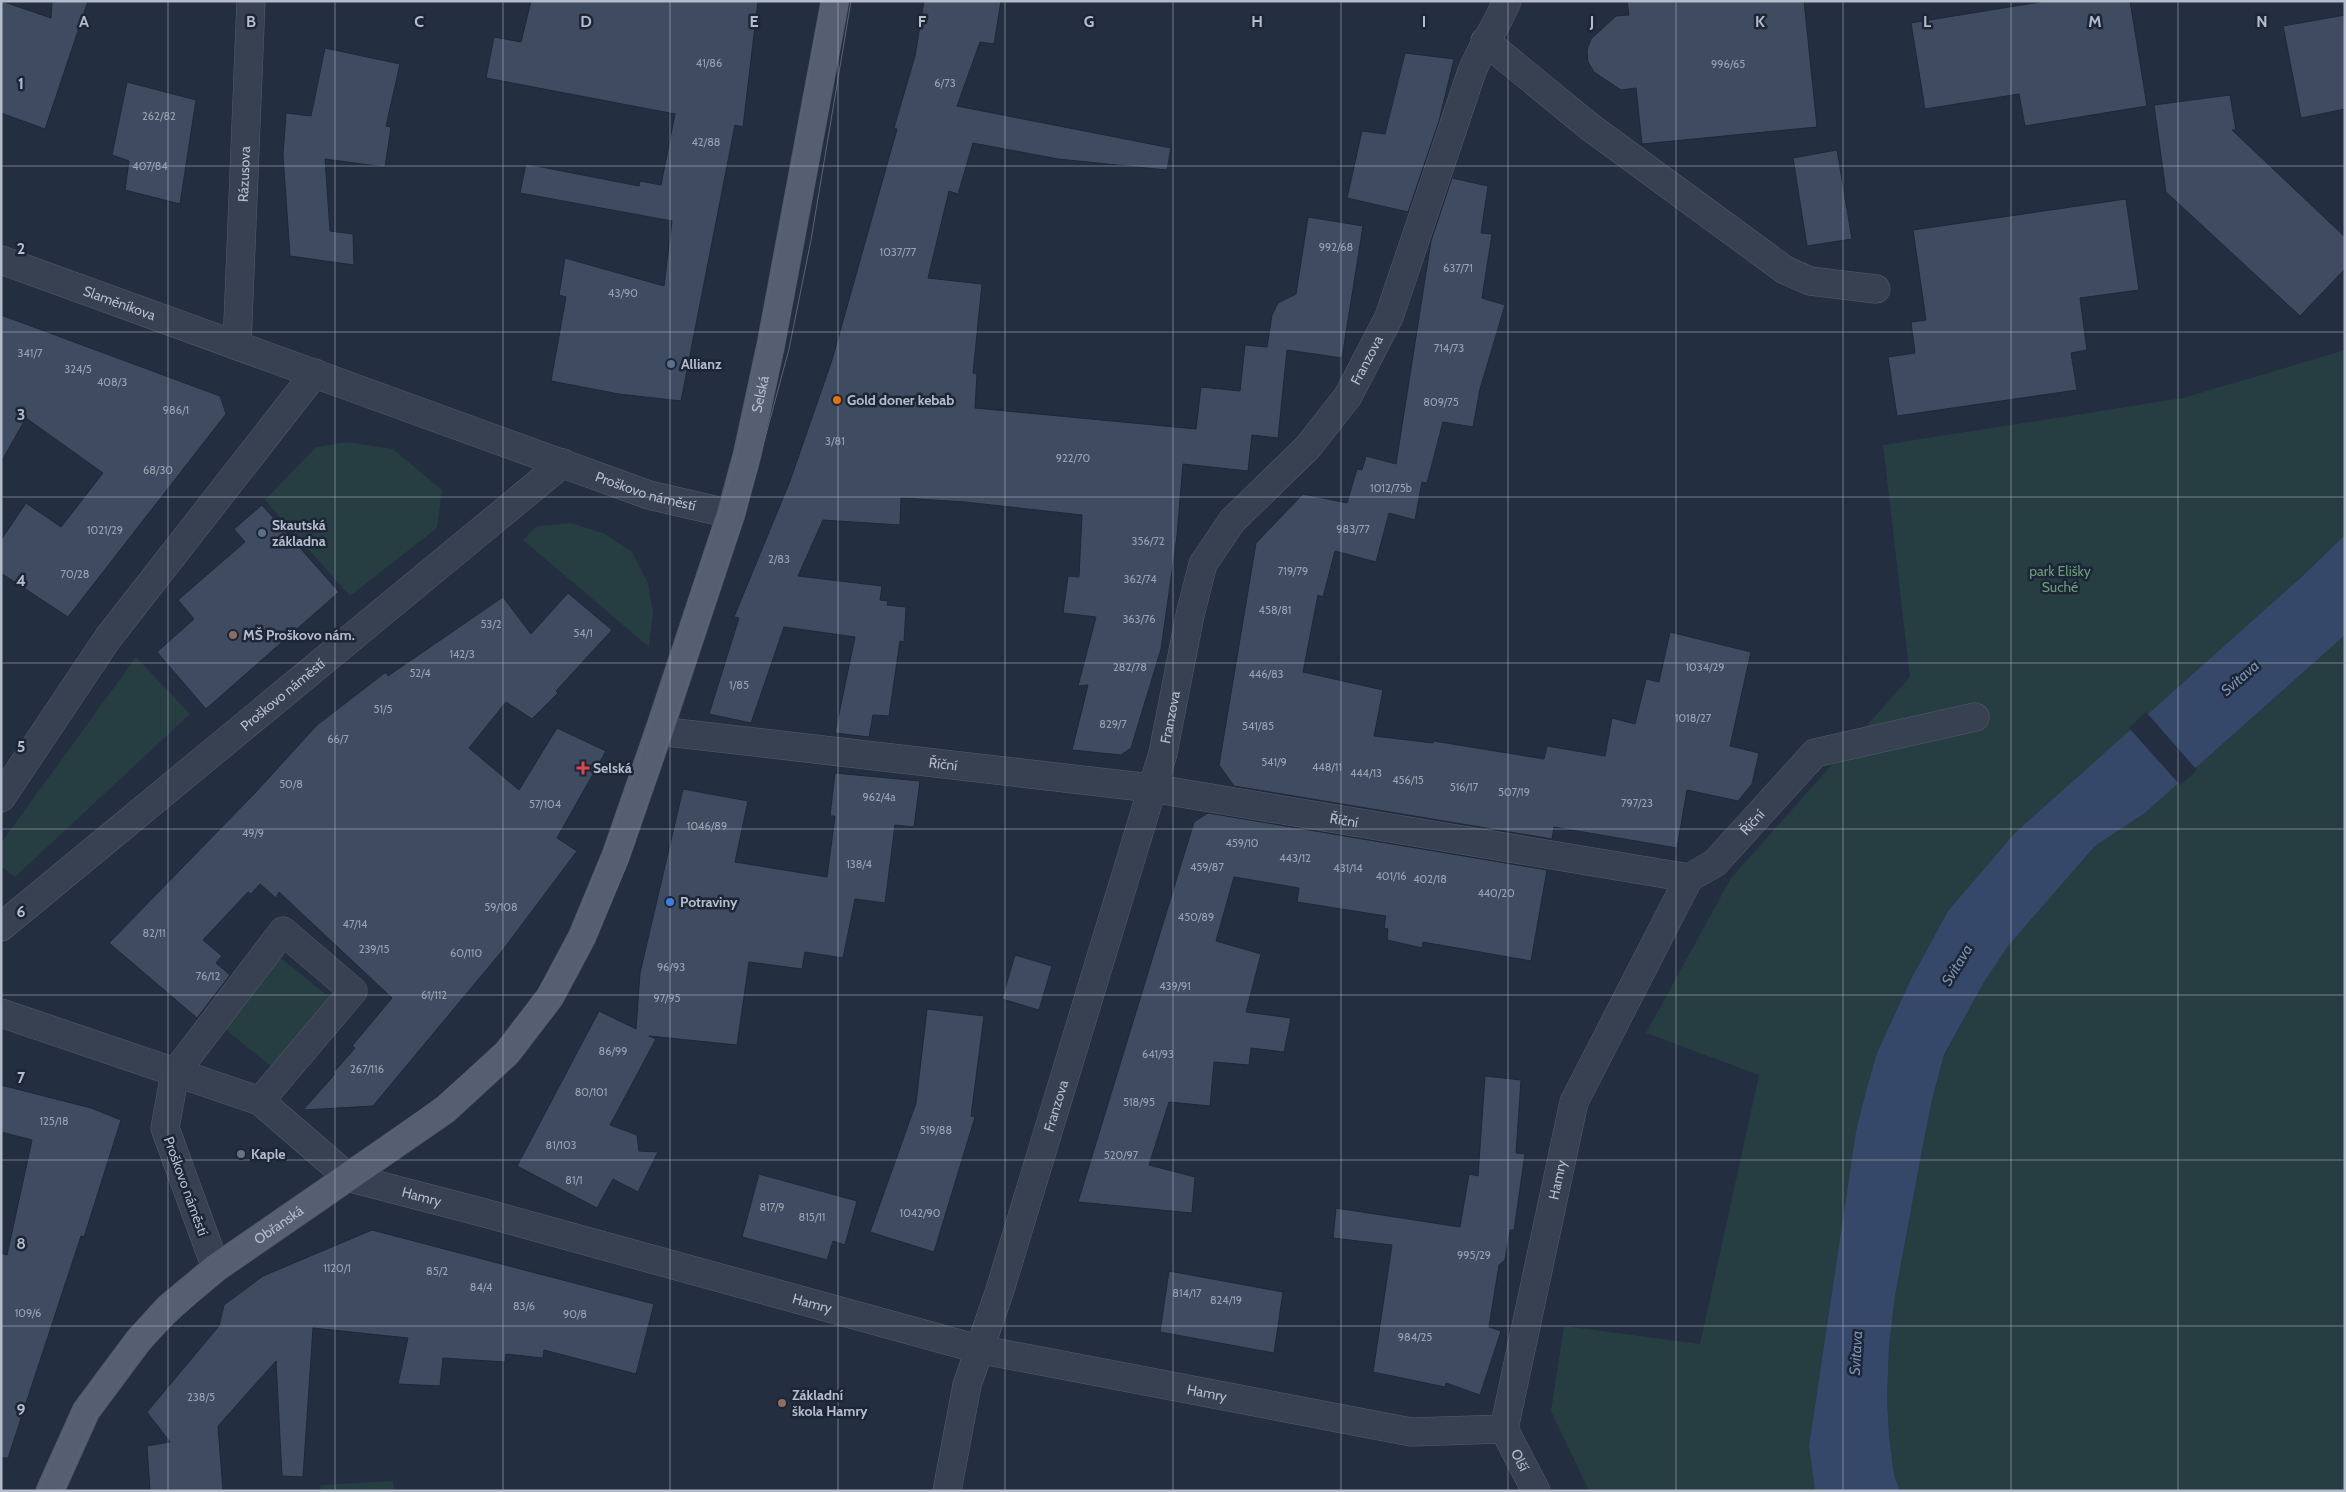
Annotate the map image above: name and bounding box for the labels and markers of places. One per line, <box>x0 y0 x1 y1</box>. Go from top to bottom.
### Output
place label: Allianz <box>681 355 722 373</box>
marker: Allianz <box>665 358 677 370</box>
place label: Gold doner kebab <box>847 391 954 409</box>
marker: Gold doner kebab <box>831 394 843 406</box>
place label: Skautská základna <box>272 516 326 550</box>
marker: Skautská základna <box>256 527 268 539</box>
place label: MŠ Proškovo nám. <box>243 626 355 644</box>
marker: MŠ Proškovo nám. <box>227 629 239 641</box>
place label: Selská <box>593 759 632 777</box>
marker: Selská <box>577 762 589 774</box>
place label: Potraviny <box>680 893 738 911</box>
marker: Potraviny <box>664 896 676 908</box>
place label: Kaple <box>251 1145 286 1163</box>
marker: Kaple <box>235 1148 247 1160</box>
place label: Základní škola Hamry <box>792 1386 868 1420</box>
marker: Základní škola Hamry <box>776 1397 788 1409</box>

